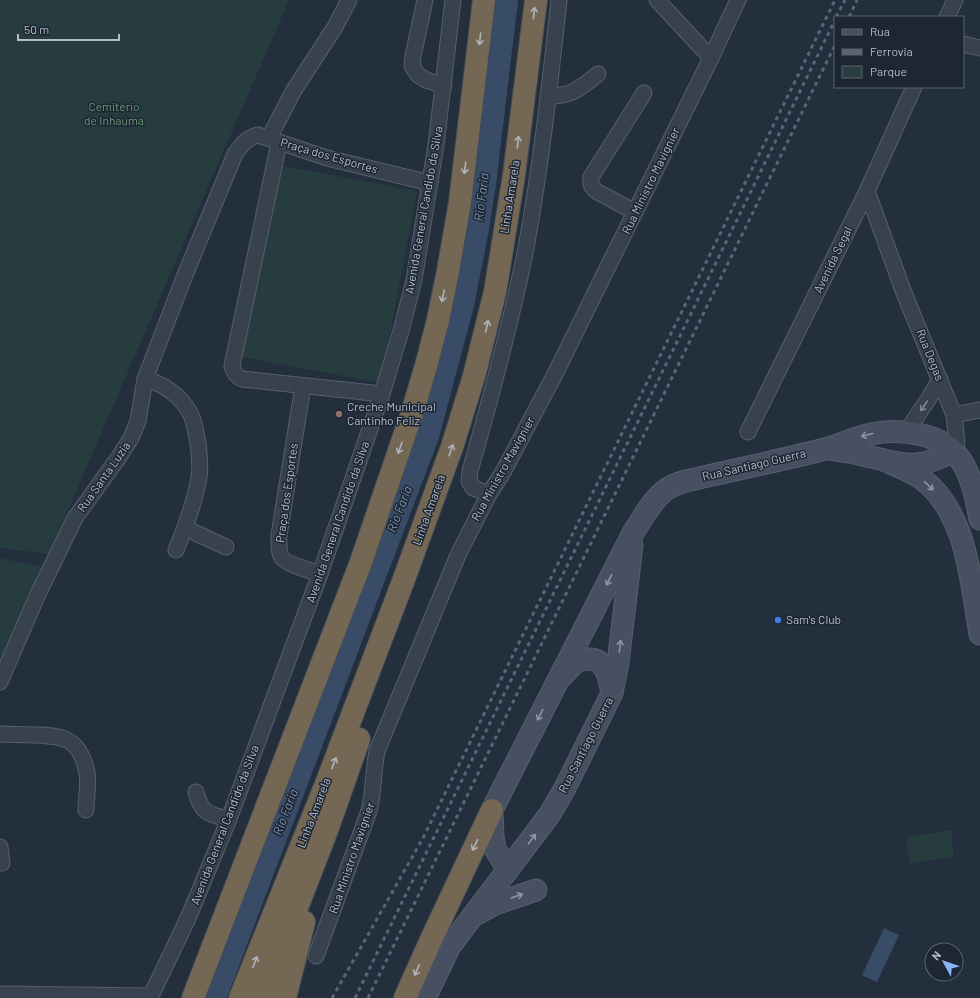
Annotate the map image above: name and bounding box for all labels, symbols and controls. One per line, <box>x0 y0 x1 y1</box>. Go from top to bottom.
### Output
one-way arrow <box>530 7 538 20</box>
scale bar <box>18 16 119 42</box>
legend <box>834 16 964 88</box>
text: 50 m <box>24 22 49 36</box>
text: Rua <box>870 24 890 38</box>
one-way arrow <box>476 32 483 45</box>
text: Ferrovia <box>870 44 913 58</box>
text: Parque <box>870 64 907 78</box>
park label: Cemitério de Inhaúma <box>84 99 144 127</box>
street label: Rua Ministro Mavignier <box>618 124 682 236</box>
street label: Avenida General Candido da Silva <box>401 125 445 295</box>
street label: Praça dos Esportes <box>279 134 380 176</box>
one-way arrow <box>514 136 522 149</box>
street label: Linha Amarela <box>496 159 522 235</box>
one-way arrow <box>461 161 468 174</box>
water label: Rio Faria <box>470 172 492 222</box>
street label: Avenida Segal <box>810 224 854 295</box>
one-way arrow <box>439 289 447 302</box>
one-way arrow <box>484 320 492 333</box>
street label: Rua Degas <box>914 327 948 383</box>
place label: Creche Municipal Cantinho Feliz <box>347 399 436 427</box>
one-way arrow <box>920 400 928 411</box>
marker: Creche Municipal Cantinho Feliz <box>334 409 344 419</box>
street label: Rua Ministro Mavignier <box>468 413 537 523</box>
one-way arrow <box>861 432 874 439</box>
street label: Rua Santa Luzia <box>74 439 133 514</box>
street label: Avenida General Candido da Silva <box>303 439 371 604</box>
one-way arrow <box>396 441 403 454</box>
street label: Praça dos Esportes <box>272 442 300 544</box>
one-way arrow <box>447 445 455 457</box>
street label: Rua Santiago Guerra <box>701 445 807 483</box>
street label: Linha Amarela <box>409 472 447 547</box>
one-way arrow <box>924 481 934 490</box>
water label: Rio Faria <box>383 483 415 535</box>
one-way arrow <box>605 574 612 586</box>
place label: Sam's Club <box>786 612 841 626</box>
marker: Sam's Club <box>773 615 783 625</box>
one-way arrow <box>616 640 624 653</box>
street label: Rua Santiago Guerra <box>555 694 615 795</box>
one-way arrow <box>536 709 543 721</box>
street label: Avenida General Candido da Silva <box>187 743 261 907</box>
one-way arrow <box>330 757 338 769</box>
street label: Linha Amarela <box>293 775 333 850</box>
water label: Rio Faria <box>269 786 301 838</box>
street label: Rua Ministro Mavignier <box>325 800 377 915</box>
one-way arrow <box>528 833 536 844</box>
one-way arrow <box>471 838 478 850</box>
one-way arrow <box>510 892 523 899</box>
north arrow <box>924 942 964 982</box>
text: N <box>929 948 943 962</box>
one-way arrow <box>252 956 259 968</box>
one-way arrow <box>413 963 421 975</box>

